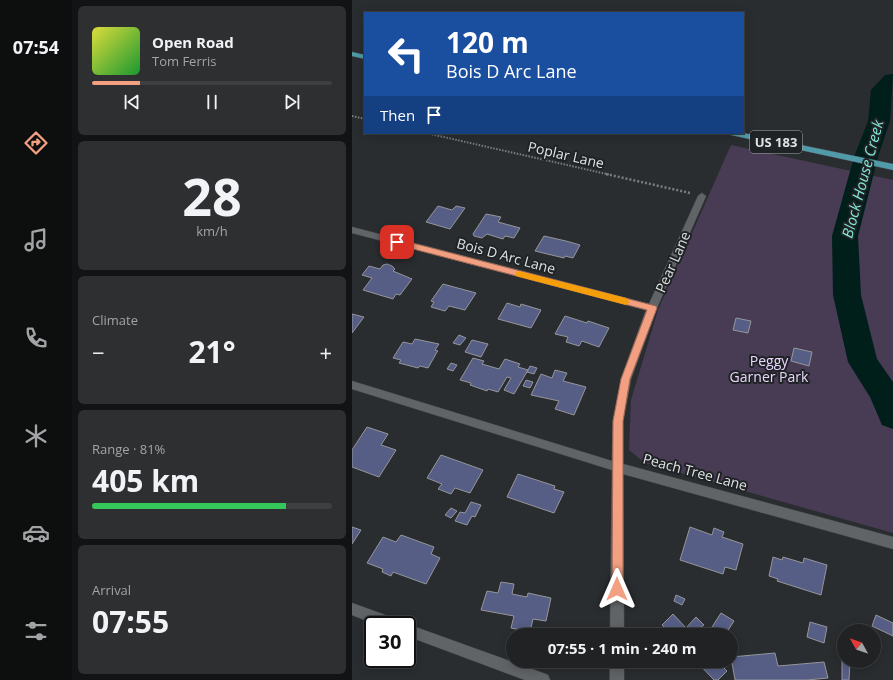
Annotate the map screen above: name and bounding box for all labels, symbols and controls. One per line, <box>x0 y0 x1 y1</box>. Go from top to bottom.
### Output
text: 120 m <box>446 23 529 61</box>
icon: left <box>380 28 432 80</box>
text: Open Road <box>152 32 234 52</box>
text: 07:54 <box>13 35 59 59</box>
text: Tom Ferris <box>152 52 217 70</box>
text: Bois D Arc Lane <box>446 59 577 83</box>
icon: previous <box>121 91 143 113</box>
icon: pause <box>201 91 223 113</box>
icon: next <box>281 91 303 113</box>
icon: arrive <box>423 104 445 126</box>
text: Then <box>380 105 415 125</box>
water label: Block House Creek <box>837 117 888 240</box>
icon: directions <box>22 129 50 157</box>
road number: US 183 <box>750 131 802 153</box>
street label: Poplar Lane <box>526 137 606 173</box>
text: 28 <box>182 160 242 231</box>
text: km/h <box>196 222 228 240</box>
pin <box>380 225 414 259</box>
icon: music <box>22 226 50 254</box>
street label: Pear Lane <box>651 228 694 295</box>
icon: arrive <box>386 231 408 253</box>
street label: Bois D Arc Lane <box>455 233 558 278</box>
text: Climate <box>92 311 138 329</box>
icon: phone <box>22 324 50 352</box>
text: 21° <box>188 331 236 372</box>
text: − <box>92 337 105 367</box>
text: + <box>319 337 332 367</box>
park label: Peggy Garner Park <box>730 351 809 386</box>
icon: climate <box>22 422 50 450</box>
text: Range · 81% <box>92 440 165 458</box>
street label: Peach Tree Lane <box>641 448 750 495</box>
text: 405 km <box>92 460 199 501</box>
icon: car <box>22 519 50 547</box>
position arrow <box>596 568 638 610</box>
text: Arrival <box>92 581 131 599</box>
text: 07:55 <box>92 601 169 642</box>
speed limit sign: 30 <box>364 616 416 668</box>
icon: filters <box>22 617 50 645</box>
north arrow <box>837 624 881 668</box>
map controls <box>837 624 881 668</box>
text: 07:55 · 1 min · 240 m <box>548 638 696 658</box>

